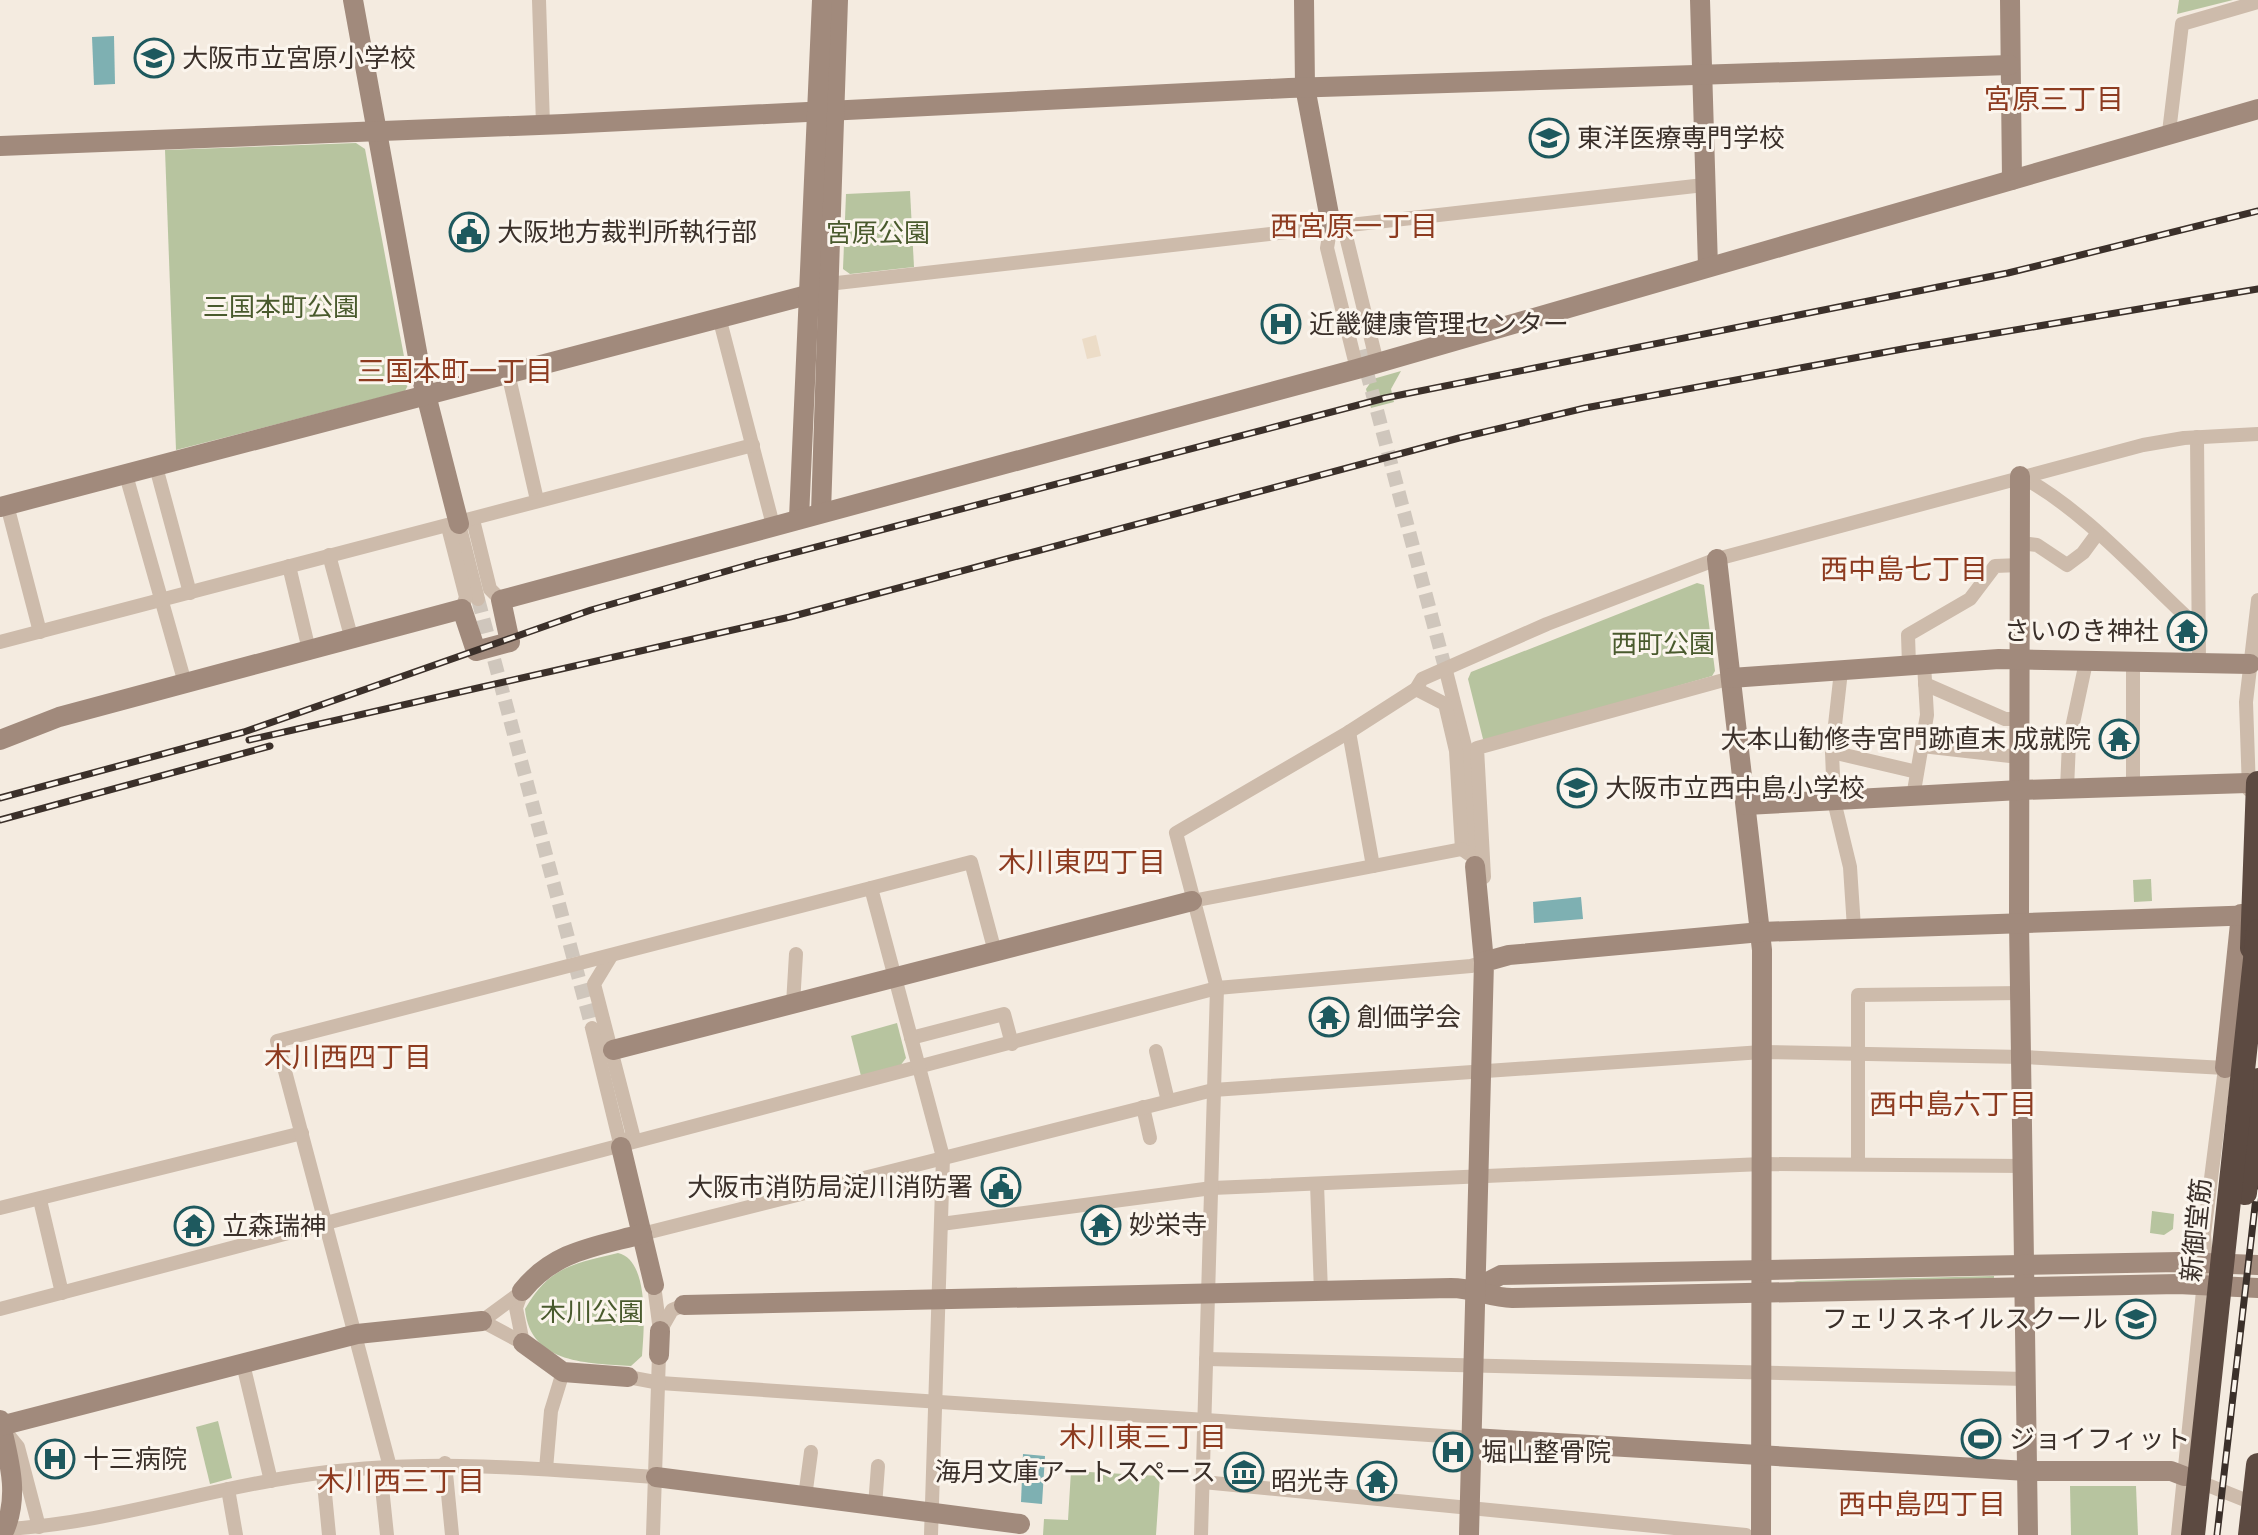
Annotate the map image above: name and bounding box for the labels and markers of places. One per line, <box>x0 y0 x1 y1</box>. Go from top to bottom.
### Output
school or university icon: 大阪市立宮原小学校 <box>133 37 175 79</box>
place label: 大阪市立宮原小学校 <box>182 43 416 73</box>
school or university icon: 東洋医療専門学校 <box>1528 117 1570 159</box>
place label: 東洋医療専門学校 <box>1577 123 1785 153</box>
public building icon: 大阪地方裁判所執行部 <box>448 211 490 253</box>
place label: 大阪地方裁判所執行部 <box>497 217 757 247</box>
hospital icon: 近畿健康管理センター <box>1260 303 1302 345</box>
place label: 近畿健康管理センター <box>1309 309 1569 339</box>
temple icon: さいのき神社 <box>2166 610 2208 652</box>
place label: さいのき神社 <box>2004 616 2159 646</box>
temple icon: 大本山勧修寺宮門跡直末 成就院 <box>2098 718 2140 760</box>
place label: 大本山勧修寺宮門跡直末 成就院 <box>1720 724 2091 754</box>
school or university icon: 大阪市立西中島小学校 <box>1556 767 1598 809</box>
place label: 大阪市立西中島小学校 <box>1605 773 1865 803</box>
temple icon: 創価学会 <box>1308 996 1350 1038</box>
place label: 創価学会 <box>1357 1002 1461 1032</box>
public building icon: 大阪市消防局淀川消防署 <box>980 1166 1022 1208</box>
place label: 大阪市消防局淀川消防署 <box>687 1172 973 1202</box>
temple icon: 妙栄寺 <box>1080 1204 1122 1246</box>
temple icon: 立森瑞神 <box>173 1205 215 1247</box>
place label: 妙栄寺 <box>1129 1210 1207 1240</box>
place label: 立森瑞神 <box>222 1211 326 1241</box>
school or university icon: フェリスネイルスクール <box>2115 1298 2157 1340</box>
place label: フェリスネイルスクール <box>1822 1304 2108 1334</box>
sports icon: ジョイフィット <box>1960 1418 2002 1460</box>
place label: ジョイフィット <box>2009 1424 2190 1454</box>
hospital icon: 堀山整骨院 <box>1432 1431 1474 1473</box>
place label: 堀山整骨院 <box>1481 1437 1611 1467</box>
hospital icon: 十三病院 <box>34 1438 76 1480</box>
place label: 十三病院 <box>83 1444 187 1474</box>
museum icon: 海月文庫アートスペース <box>1223 1451 1265 1493</box>
place label: 海月文庫アートスペース <box>935 1457 1216 1487</box>
temple icon: 昭光寺 <box>1356 1460 1398 1502</box>
place label: 昭光寺 <box>1271 1466 1349 1496</box>

